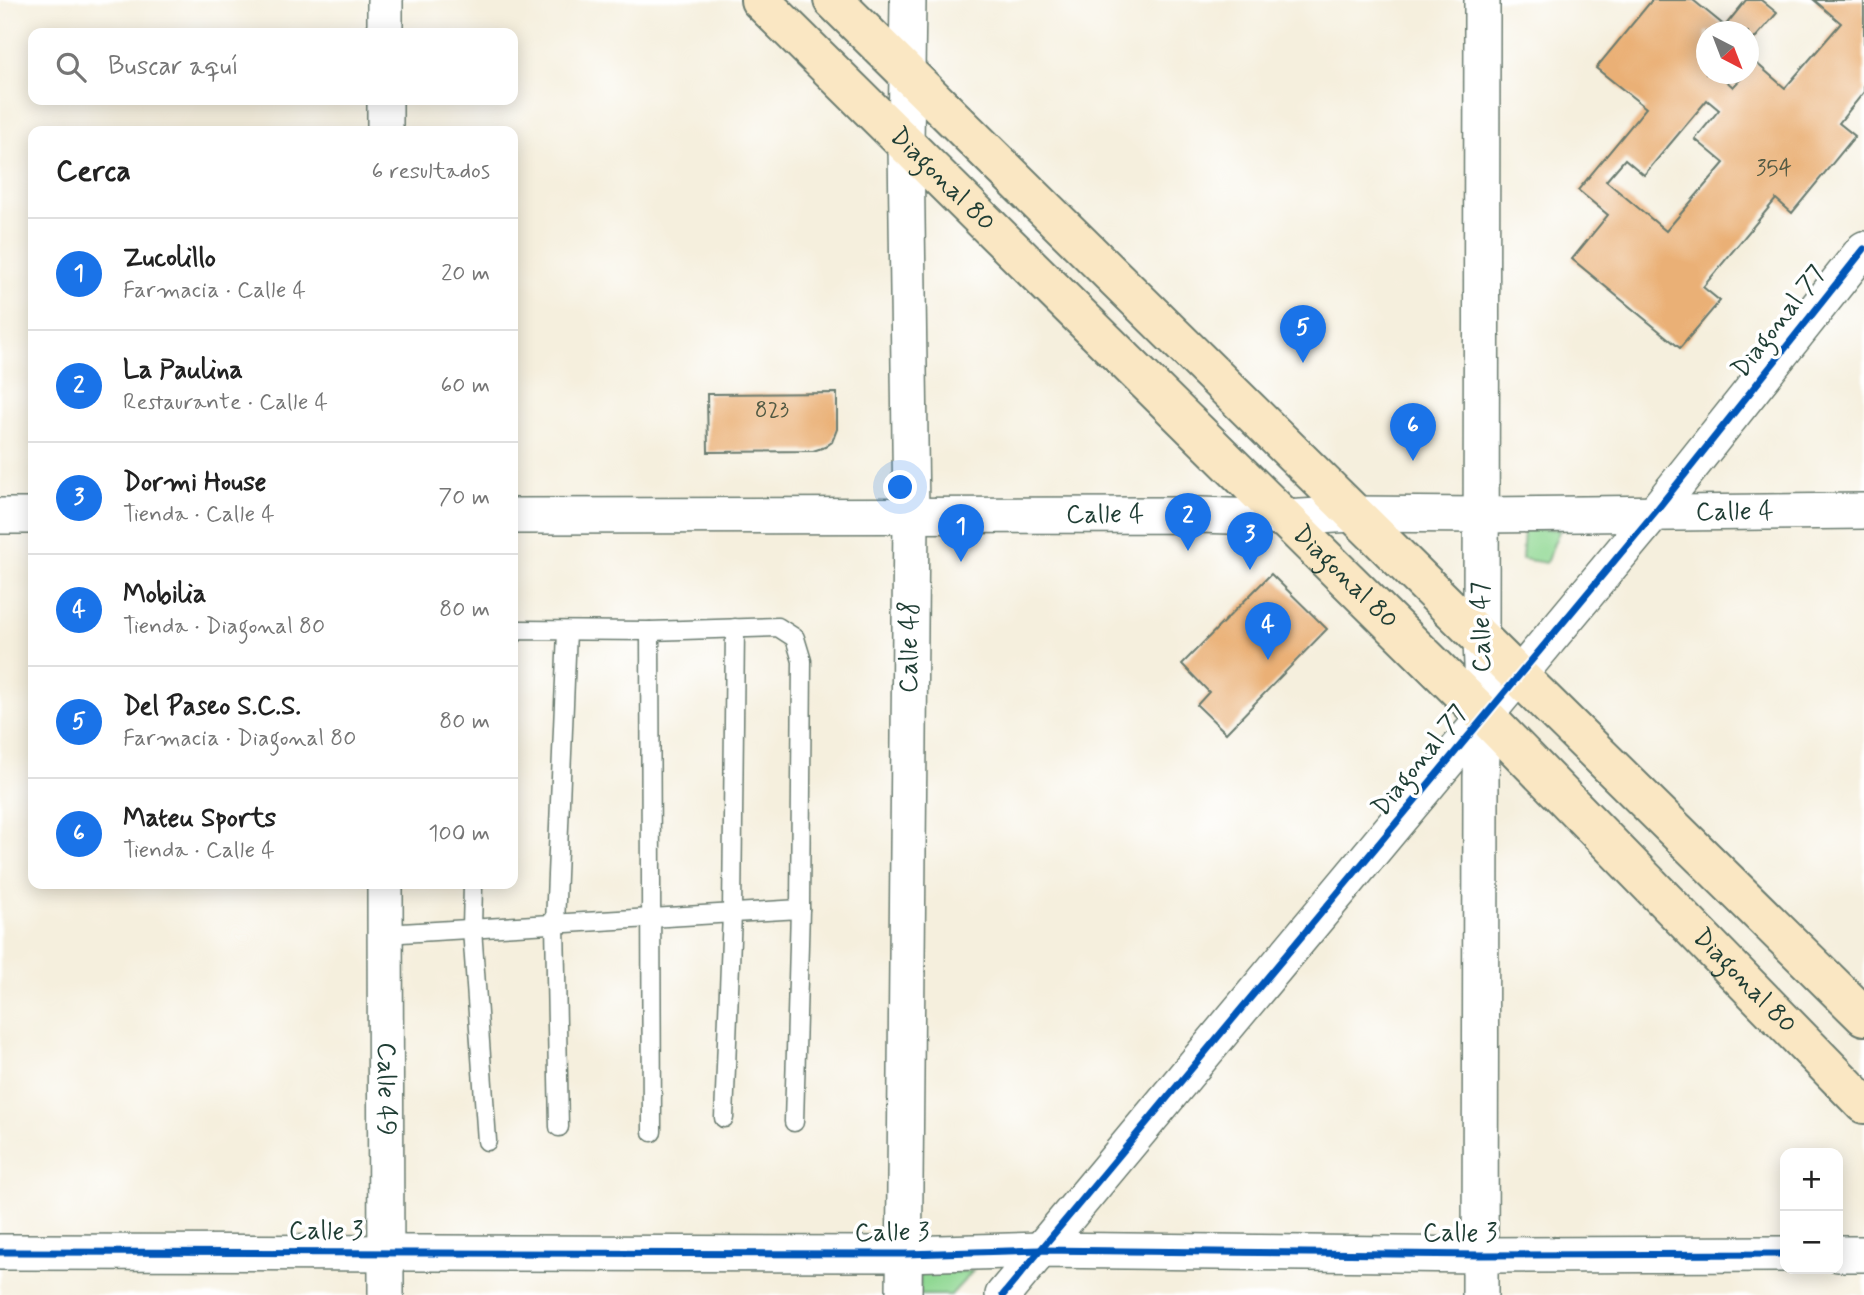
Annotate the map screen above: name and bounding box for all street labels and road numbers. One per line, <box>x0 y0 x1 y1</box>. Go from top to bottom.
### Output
street label: Diagonal 80 <box>882 120 1002 239</box>
street label: Diagonal 77 <box>1724 259 1836 387</box>
street label: Calle 4 <box>1696 495 1774 530</box>
street label: Calle 4 <box>1066 498 1144 532</box>
street label: Diagonal 80 <box>1285 518 1405 637</box>
street label: Calle 47 <box>1464 581 1500 673</box>
street label: Calle 48 <box>892 601 927 693</box>
street label: Diagonal 77 <box>1364 698 1478 826</box>
street label: Diagonal 80 <box>1685 921 1804 1042</box>
street label: Calle 49 <box>368 1042 403 1136</box>
street label: Calle 3 <box>289 1215 364 1249</box>
street label: Calle 3 <box>854 1215 930 1251</box>
street label: Calle 3 <box>1423 1217 1498 1251</box>

